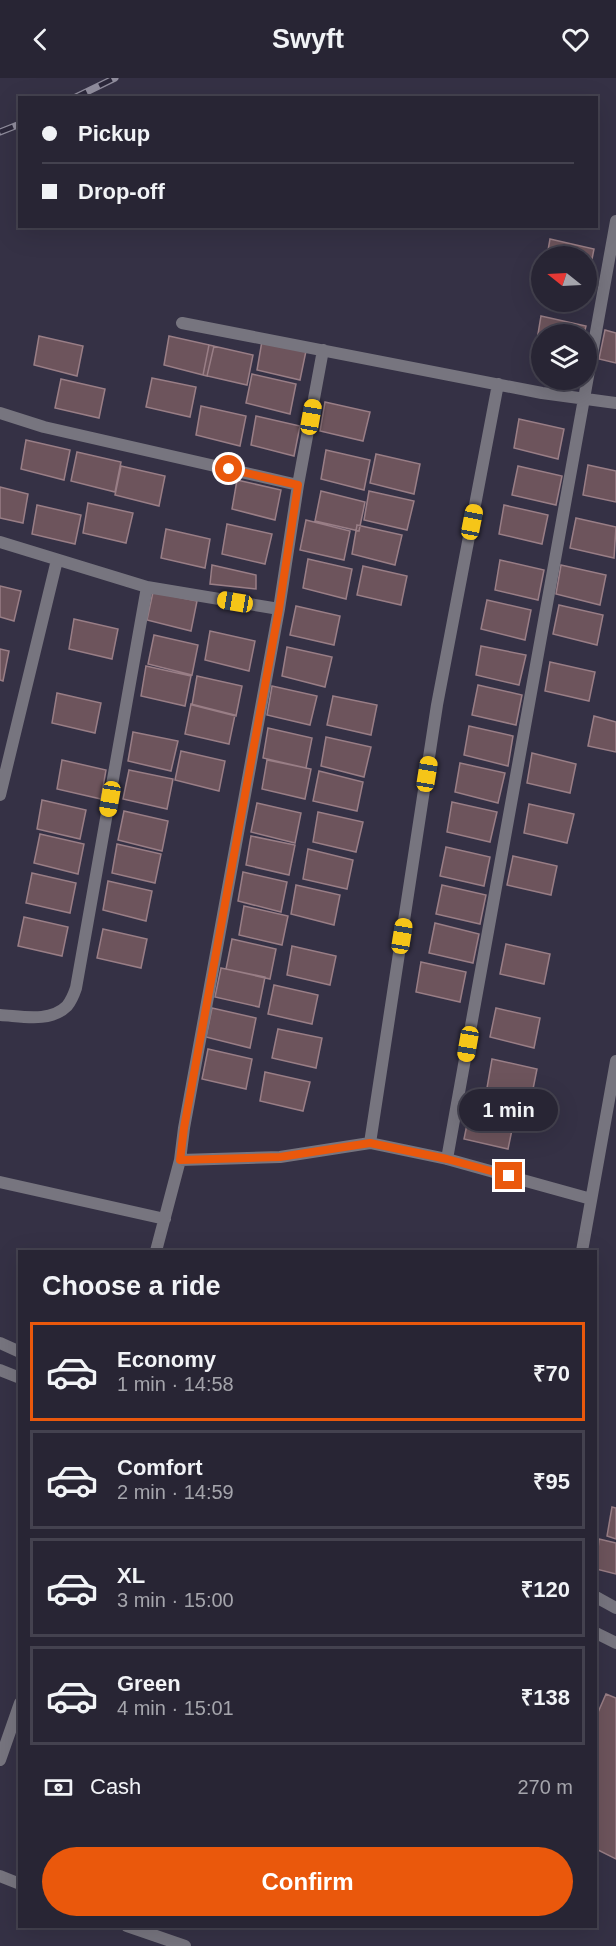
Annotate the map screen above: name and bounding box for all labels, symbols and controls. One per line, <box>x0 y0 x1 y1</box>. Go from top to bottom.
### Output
icon: back <box>24 23 57 56</box>
icon: heart <box>559 23 592 56</box>
text: Swyft <box>272 24 344 54</box>
text: Pickup <box>78 121 150 146</box>
text: Drop-off <box>78 179 165 204</box>
north arrow <box>531 246 597 312</box>
map controls <box>531 246 597 390</box>
button: layers <box>531 324 597 390</box>
car <box>299 398 323 436</box>
route start <box>215 455 242 482</box>
car <box>460 503 484 541</box>
car <box>216 590 254 614</box>
car <box>415 755 439 793</box>
car <box>98 780 122 818</box>
car <box>390 917 414 955</box>
car <box>456 1025 480 1063</box>
callout: 1 min <box>460 1089 558 1131</box>
text: 1 min <box>482 1099 535 1121</box>
route end <box>495 1162 522 1189</box>
text: Choose a ride <box>42 1271 221 1301</box>
icon: car <box>45 1345 99 1399</box>
text: Economy <box>117 1347 216 1372</box>
text: ₹70 <box>533 1361 570 1386</box>
text: 1 min · 14:58 <box>117 1373 234 1395</box>
icon: car <box>45 1453 99 1507</box>
text: Comfort <box>117 1455 203 1480</box>
text: ₹95 <box>533 1469 570 1494</box>
text: 2 min · 14:59 <box>117 1481 234 1503</box>
icon: car <box>45 1561 99 1615</box>
text: XL <box>117 1563 145 1588</box>
text: ₹120 <box>521 1577 570 1602</box>
text: 3 min · 15:00 <box>117 1589 234 1611</box>
icon: car <box>45 1669 99 1723</box>
text: Green <box>117 1671 181 1696</box>
text: ₹138 <box>521 1685 570 1710</box>
text: 4 min · 15:01 <box>117 1697 234 1719</box>
icon: cash <box>42 1771 75 1804</box>
text: Cash <box>90 1774 141 1799</box>
text: 270 m <box>517 1776 573 1798</box>
button: Confirm <box>42 1847 573 1916</box>

